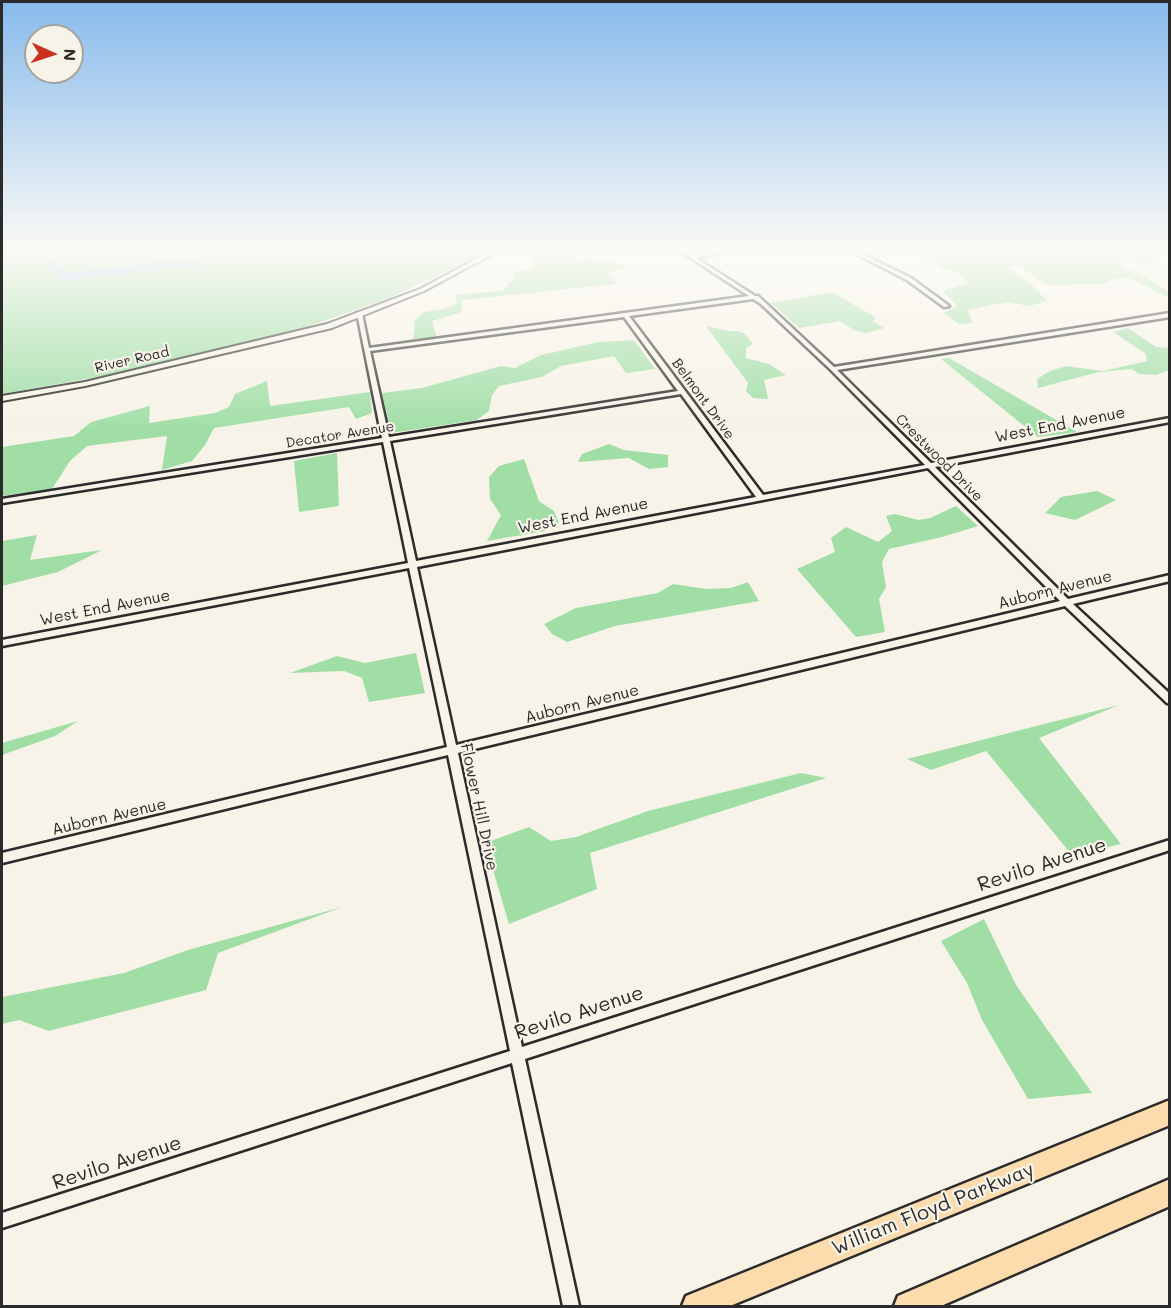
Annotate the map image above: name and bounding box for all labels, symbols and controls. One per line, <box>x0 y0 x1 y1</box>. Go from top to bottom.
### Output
north arrow <box>24 24 84 84</box>
text: N <box>60 48 81 61</box>
street label: River Road <box>93 343 171 377</box>
street label: Belmont Drive <box>668 355 738 443</box>
street label: West End Avenue <box>993 403 1127 447</box>
street label: Crestwood Drive <box>892 411 986 505</box>
street label: Decator Avenue <box>285 418 395 452</box>
street label: West End Avenue <box>516 494 650 538</box>
street label: Auborn Avenue <box>996 567 1114 613</box>
street label: West End Avenue <box>38 586 172 630</box>
street label: Auborn Avenue <box>523 681 641 727</box>
street label: Flower Hill Drive <box>456 742 502 872</box>
street label: Auborn Avenue <box>50 794 168 840</box>
street label: Revilo Avenue <box>974 833 1110 897</box>
street label: Revilo Avenue <box>511 981 647 1045</box>
street label: Revilo Avenue <box>49 1131 185 1195</box>
street label: William Floyd Parkway <box>828 1157 1038 1261</box>

